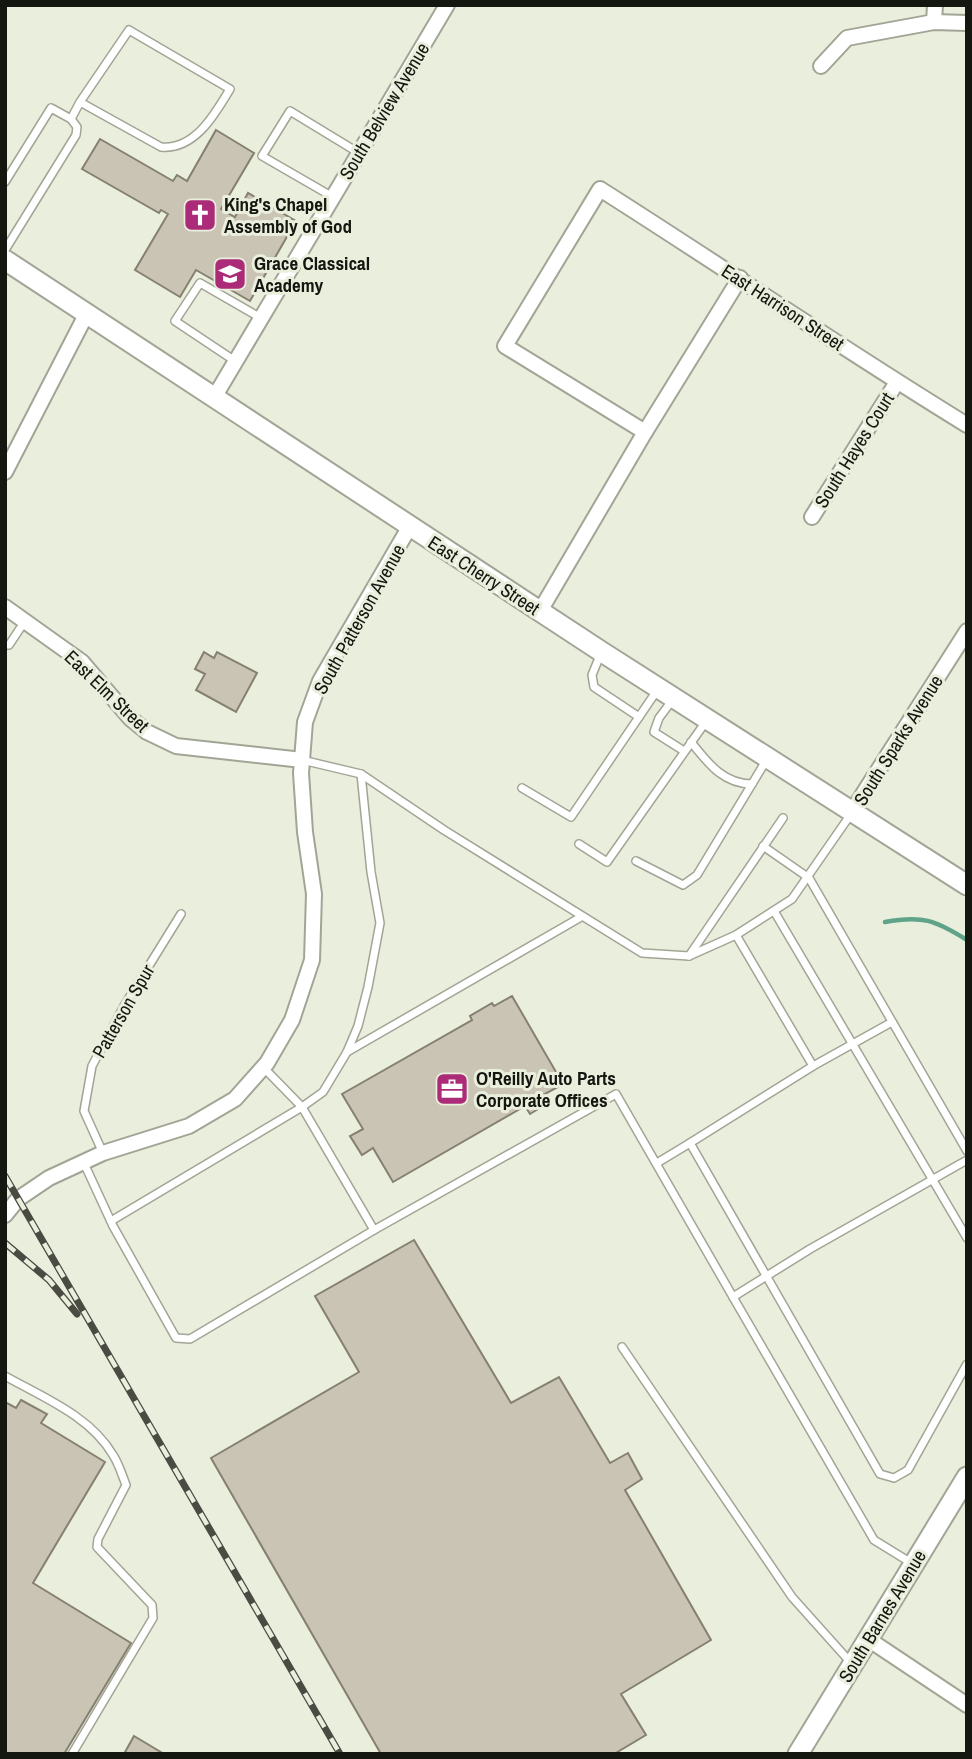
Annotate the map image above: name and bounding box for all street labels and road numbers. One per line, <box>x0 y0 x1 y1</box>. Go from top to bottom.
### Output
street label: South Belview Avenue <box>333 38 435 184</box>
street label: East Harrison Street <box>717 258 850 357</box>
street label: South Hayes Court <box>808 387 900 513</box>
street label: East Cherry Street <box>423 529 545 621</box>
street label: South Patterson Avenue <box>307 539 411 699</box>
street label: East Elm Street <box>59 644 155 738</box>
street label: South Sparks Avenue <box>847 670 949 810</box>
street label: Patterson Spur <box>86 959 161 1063</box>
street label: South Barnes Avenue <box>832 1545 932 1687</box>

